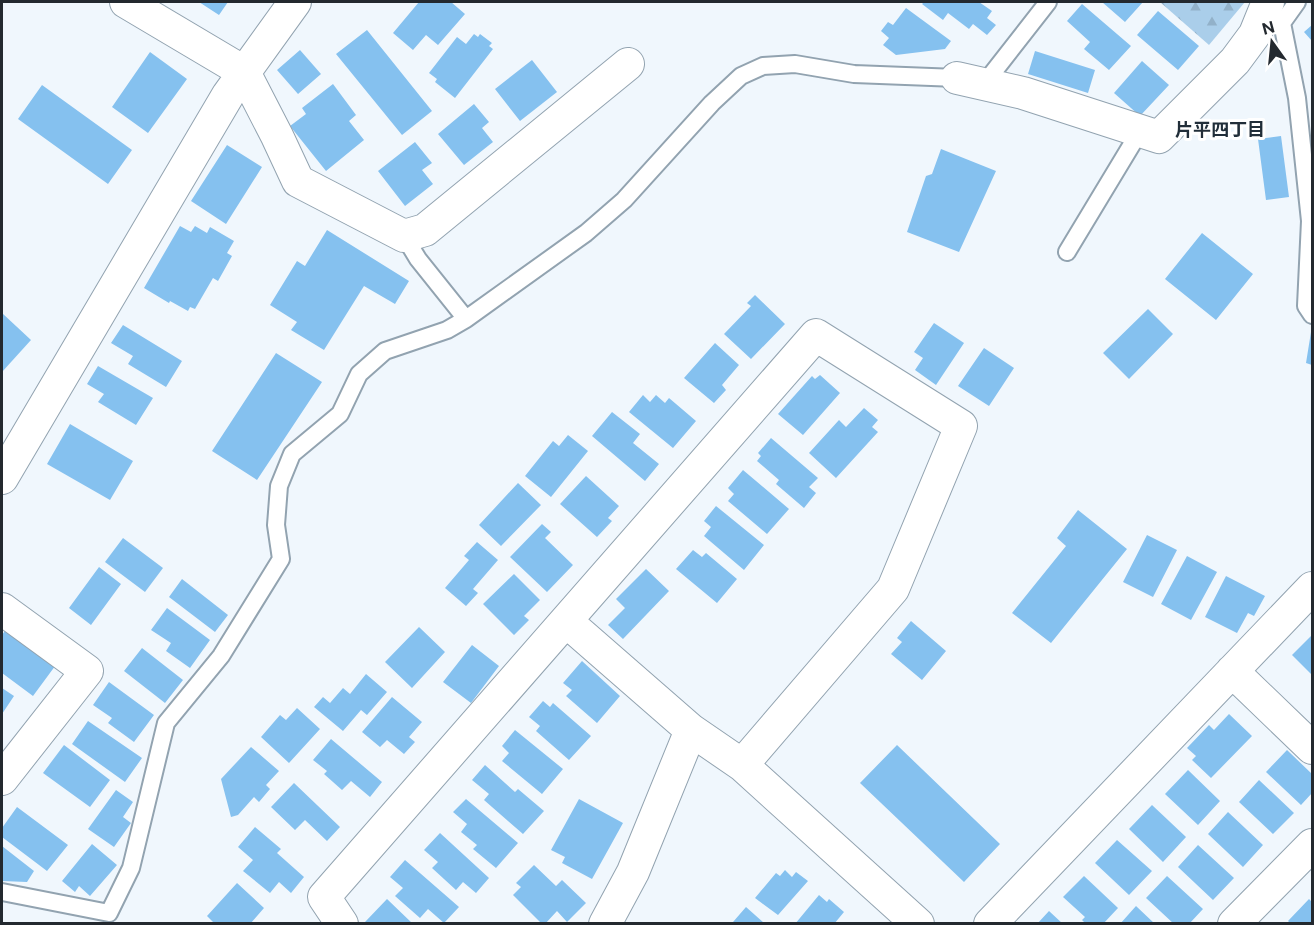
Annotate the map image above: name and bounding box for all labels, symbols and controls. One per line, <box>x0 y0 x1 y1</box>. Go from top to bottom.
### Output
north arrow <box>1242 12 1302 72</box>
text: N <box>1260 17 1277 39</box>
district label: 片平四丁目 <box>1175 119 1265 140</box>

